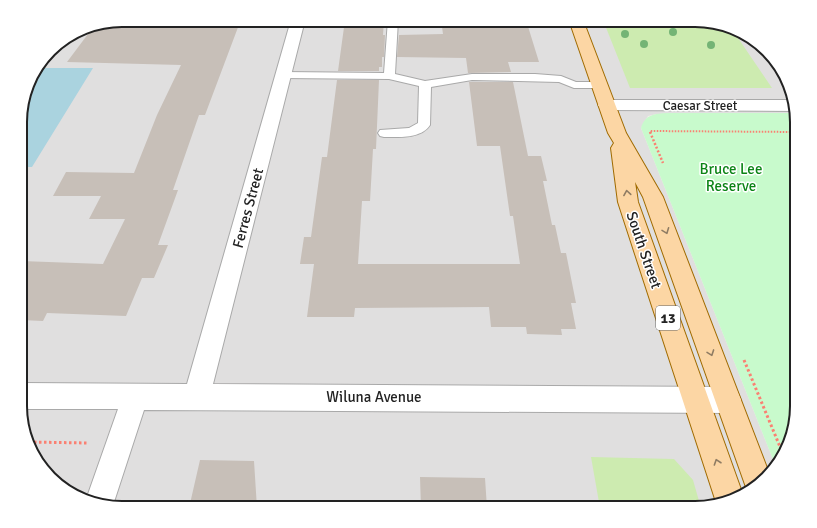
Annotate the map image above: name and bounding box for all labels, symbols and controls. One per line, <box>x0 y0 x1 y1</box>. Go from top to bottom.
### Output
street label: Caesar Street <box>663 98 738 114</box>
park label: Bruce Lee Reserve <box>700 160 762 195</box>
street label: Ferres Street <box>229 166 267 250</box>
one-way arrow <box>623 190 632 196</box>
street label: South Street <box>622 209 666 291</box>
one-way arrow <box>661 227 669 234</box>
road number: 13 <box>656 306 680 330</box>
one-way arrow <box>706 349 714 356</box>
street label: Wiluna Avenue <box>326 388 422 406</box>
one-way arrow <box>714 459 722 466</box>

